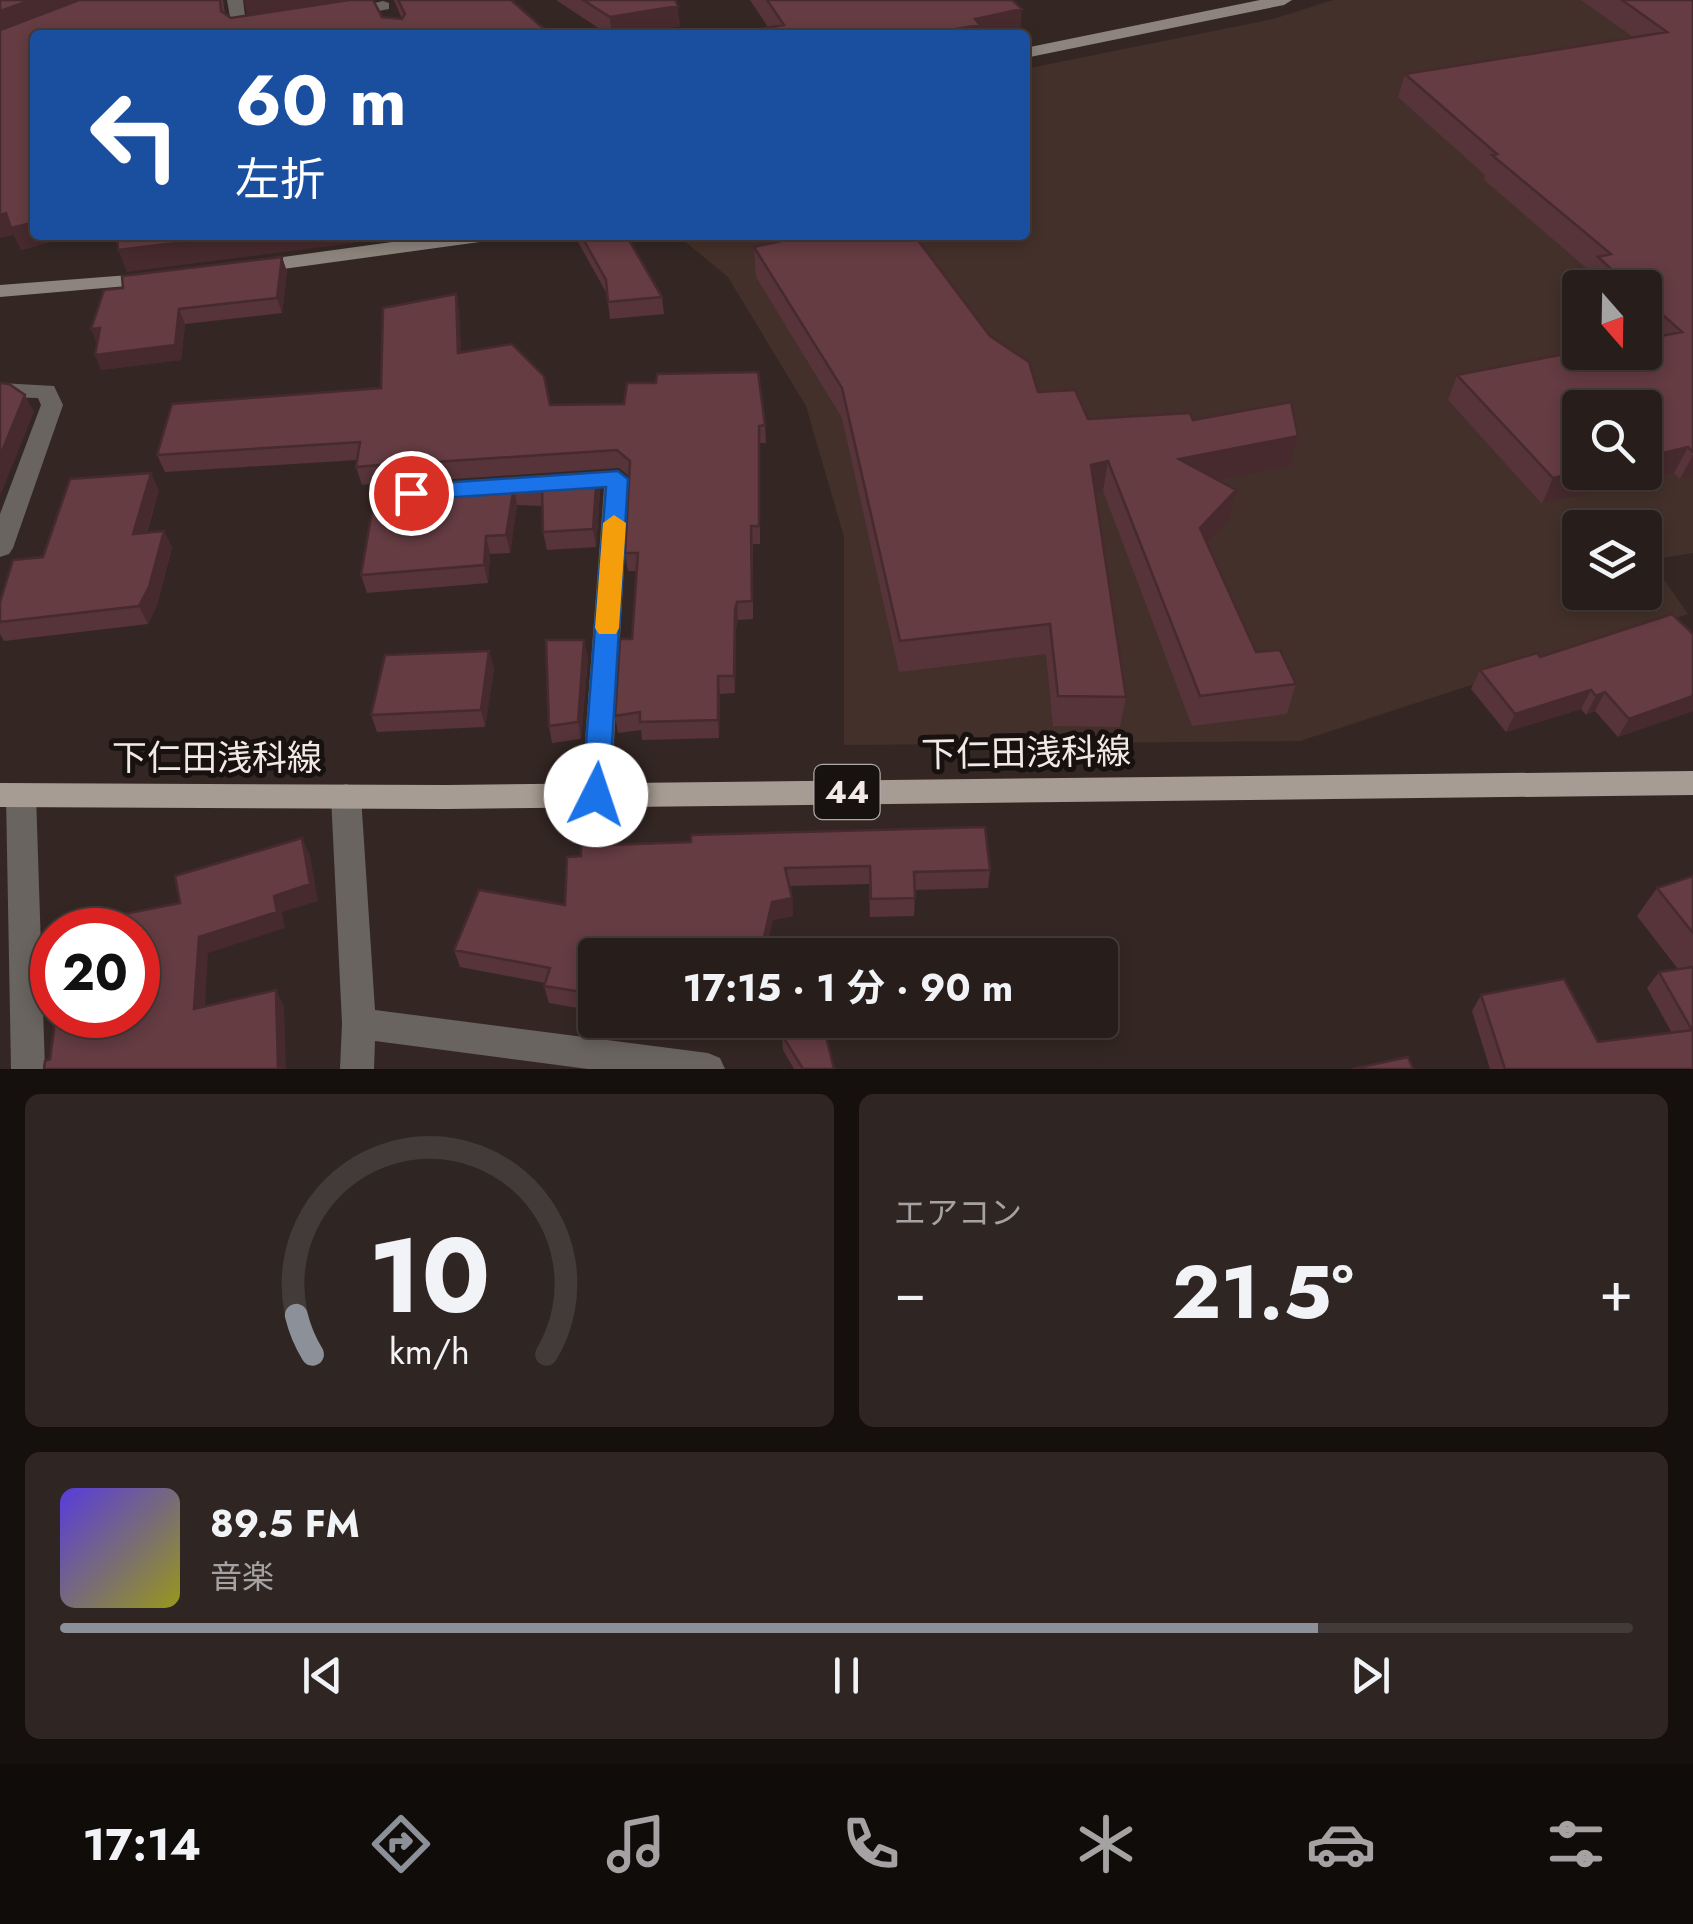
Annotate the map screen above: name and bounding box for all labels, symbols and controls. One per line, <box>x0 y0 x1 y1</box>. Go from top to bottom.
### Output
text: 60 m <box>235 50 407 151</box>
icon: left <box>70 70 200 200</box>
text: 左折 <box>235 147 325 212</box>
north arrow <box>1562 270 1662 370</box>
map controls <box>1562 270 1662 610</box>
button: search <box>1562 390 1662 490</box>
pin <box>369 451 454 536</box>
icon: arrive <box>384 466 439 521</box>
button: layers <box>1562 510 1662 610</box>
street label: 下仁田浅科線 <box>921 726 1131 780</box>
street label: 下仁田浅科線 <box>112 733 322 783</box>
position arrow <box>544 743 648 847</box>
road number: 44 <box>814 765 880 819</box>
speed limit sign: 20 <box>30 908 160 1038</box>
text: 17:15 · 1 分 · 90 m <box>683 960 1013 1015</box>
text: エアコン <box>894 1190 1022 1236</box>
text: 10 <box>369 1201 490 1351</box>
text: 21.5° <box>1172 1238 1354 1346</box>
text: − <box>894 1252 926 1332</box>
text: + <box>1599 1252 1633 1332</box>
text: km/h <box>389 1326 470 1377</box>
text: 89.5 FM <box>210 1496 360 1551</box>
text: 音楽 <box>210 1554 274 1600</box>
icon: previous <box>295 1648 350 1703</box>
icon: pause <box>819 1648 874 1703</box>
icon: next <box>1343 1648 1398 1703</box>
icon: directions <box>366 1809 436 1879</box>
icon: music <box>601 1809 671 1879</box>
icon: phone <box>836 1809 906 1879</box>
icon: climate <box>1071 1809 1141 1879</box>
icon: car <box>1306 1809 1376 1879</box>
icon: filters <box>1541 1809 1611 1879</box>
text: 17:14 <box>82 1812 201 1877</box>

